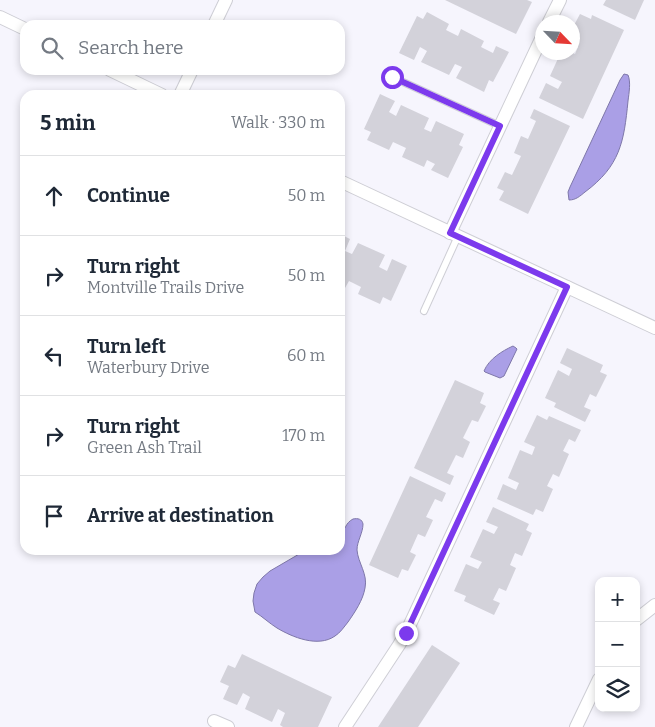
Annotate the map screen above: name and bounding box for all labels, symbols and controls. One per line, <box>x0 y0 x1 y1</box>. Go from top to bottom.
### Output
north arrow <box>535 15 580 60</box>
search box <box>20 20 345 75</box>
icon: search <box>38 34 66 62</box>
text: Search here <box>78 36 183 59</box>
route start <box>381 66 404 89</box>
text: 5 min <box>40 110 96 136</box>
text: Walk · 330 m <box>231 113 325 132</box>
icon: ahead <box>40 182 68 210</box>
text: Continue <box>87 184 170 207</box>
text: 50 m <box>288 186 325 205</box>
text: Turn right <box>87 255 180 278</box>
icon: right <box>40 262 68 290</box>
text: 50 m <box>288 266 325 285</box>
text: Montville Trails Drive <box>87 278 244 297</box>
text: Turn left <box>87 335 166 358</box>
icon: left <box>40 342 68 370</box>
text: 60 m <box>287 346 325 365</box>
text: Waterbury Drive <box>87 358 209 377</box>
text: Turn right <box>87 415 180 438</box>
icon: right <box>40 422 68 450</box>
text: 170 m <box>282 426 325 445</box>
text: Green Ash Trail <box>87 438 202 457</box>
icon: arrive <box>40 502 68 530</box>
text: Arrive at destination <box>87 504 274 527</box>
map controls <box>595 577 640 712</box>
button: + <box>595 577 640 622</box>
route end <box>395 622 418 645</box>
button: − <box>595 622 640 667</box>
button: layers <box>595 667 640 712</box>

